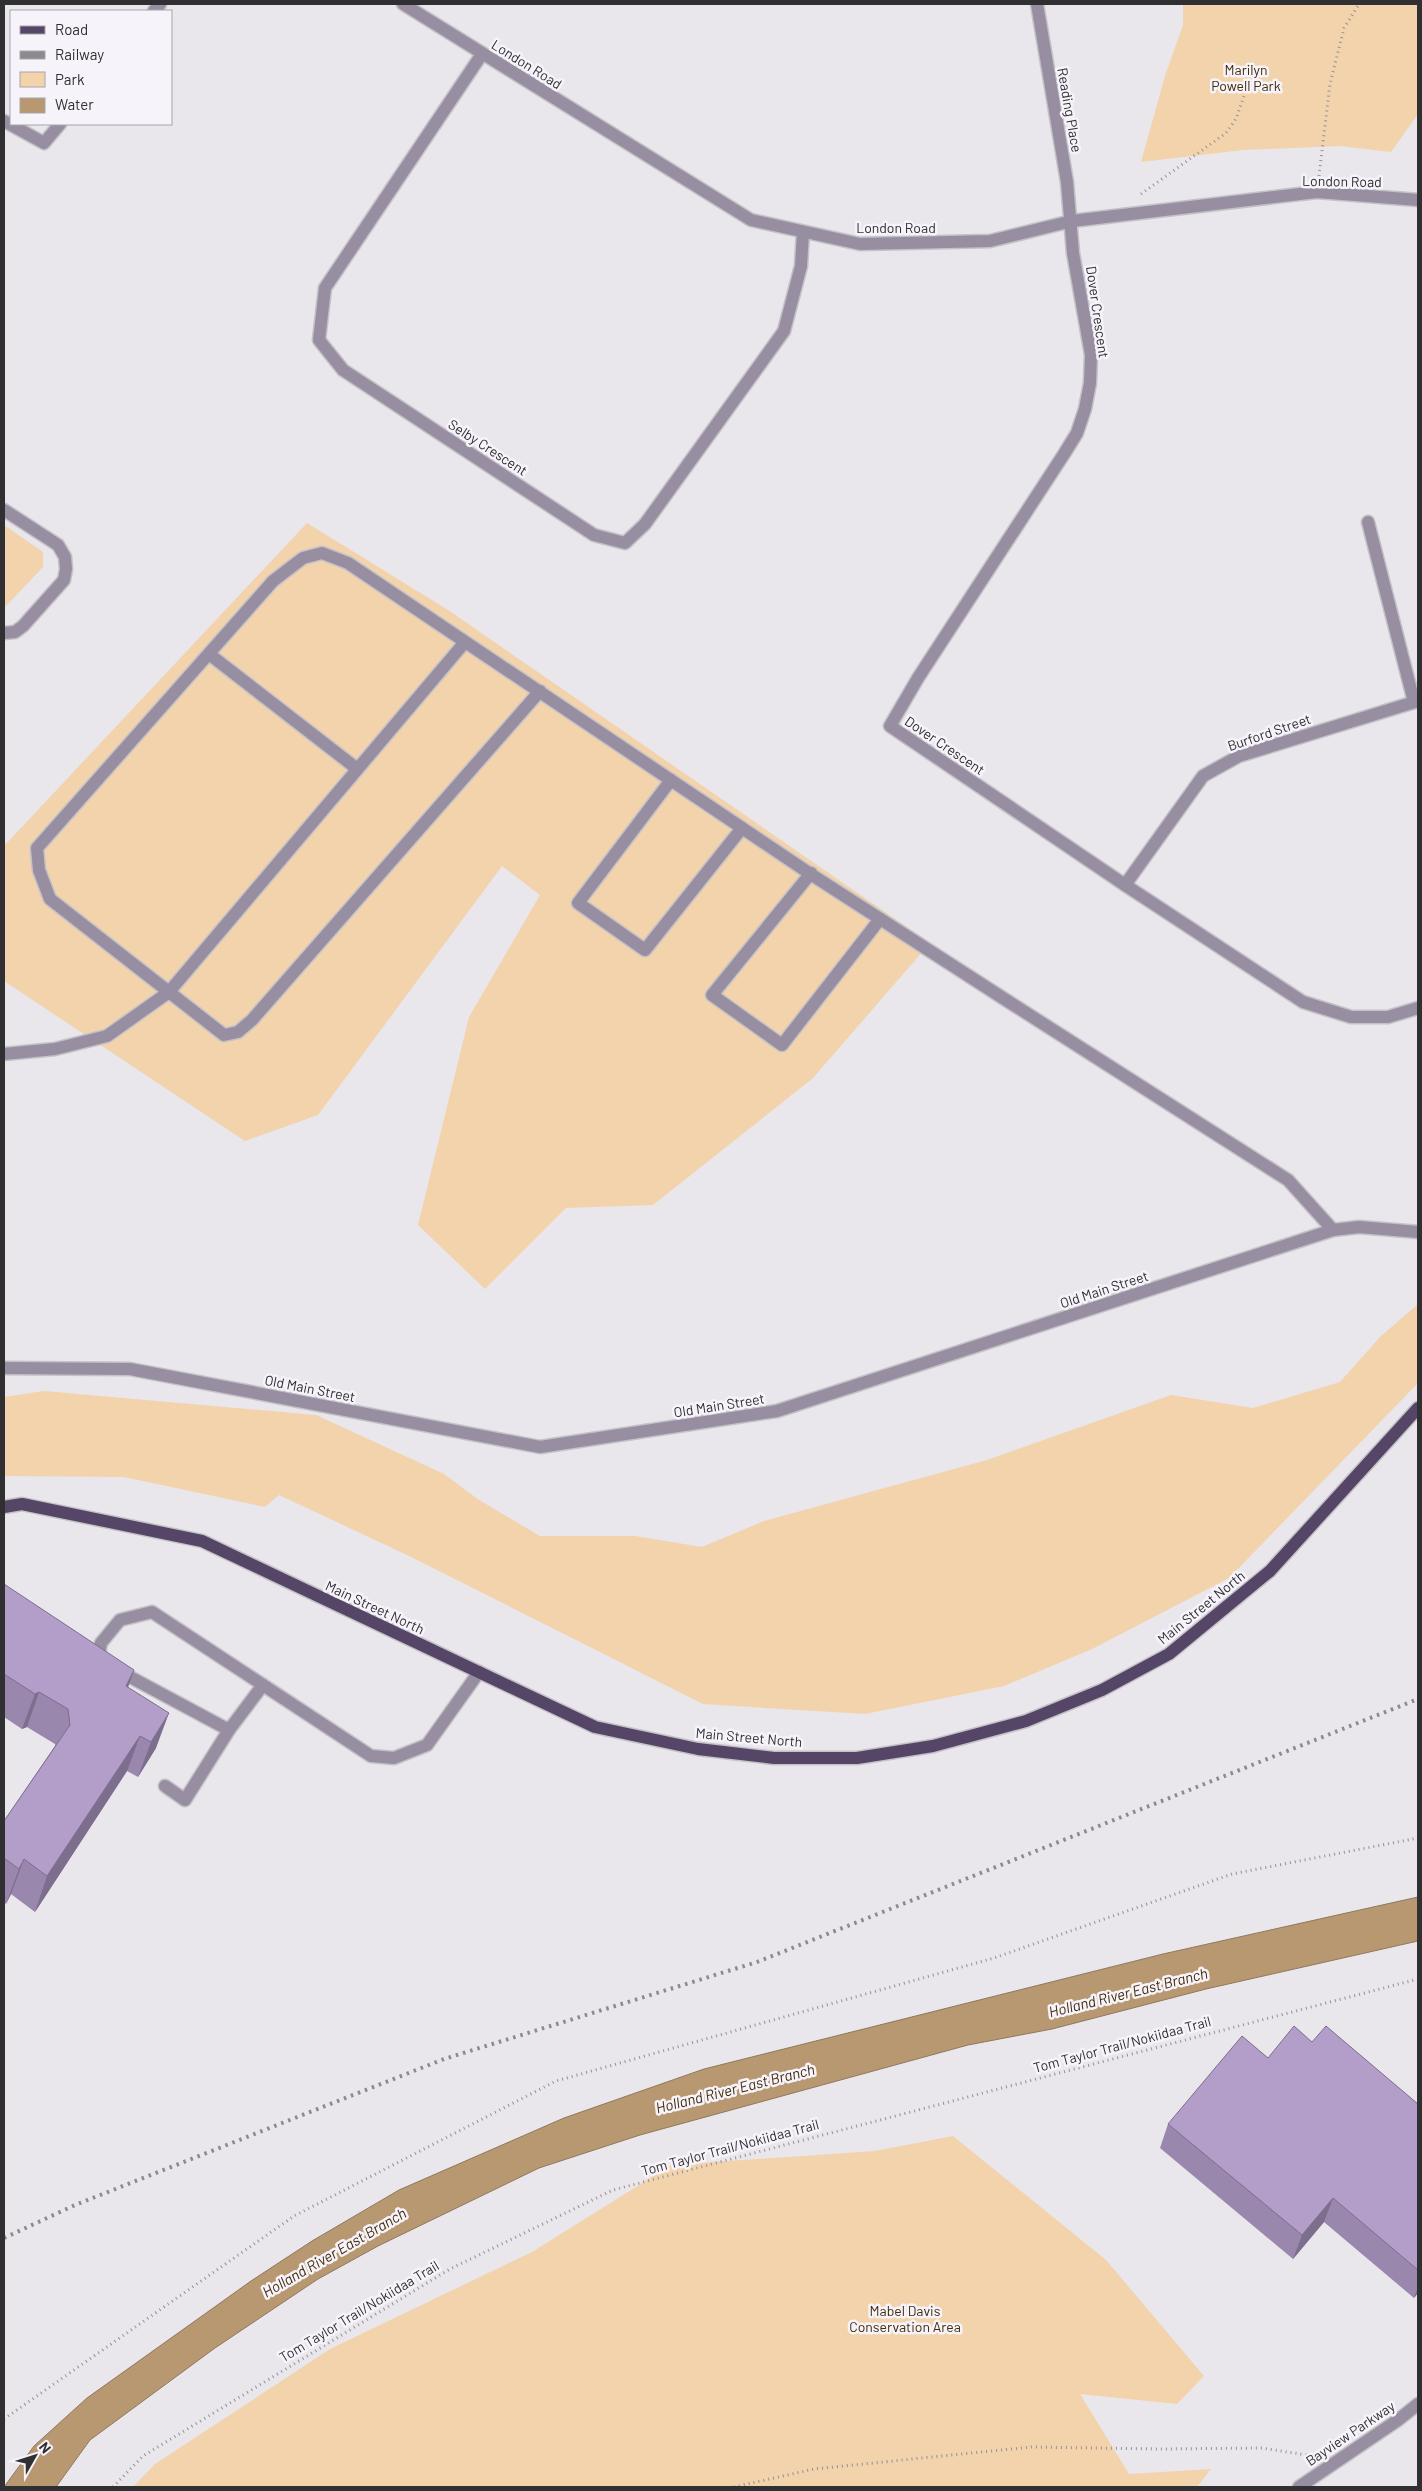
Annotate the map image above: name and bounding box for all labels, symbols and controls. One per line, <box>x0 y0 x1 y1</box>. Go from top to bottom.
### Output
legend <box>10 10 172 125</box>
text: Road <box>55 20 88 38</box>
street label: London Road <box>489 36 565 92</box>
text: Railway <box>55 45 104 63</box>
park label: Marilyn Powell Park <box>1211 61 1281 94</box>
street label: Reading Place <box>1054 66 1086 154</box>
text: Park <box>55 70 85 88</box>
text: Water <box>55 95 94 113</box>
street label: London Road <box>1302 172 1382 190</box>
street label: London Road <box>856 219 936 236</box>
street label: Dover Crescent <box>1083 265 1113 359</box>
street label: Selby Crescent <box>445 415 531 479</box>
street label: Burford Street <box>1225 710 1313 754</box>
street label: Dover Crescent <box>902 712 988 778</box>
street label: Old Main Street <box>1058 1267 1150 1311</box>
street label: Old Main Street <box>263 1371 357 1405</box>
street label: Old Main Street <box>672 1389 766 1421</box>
street label: Main Street North <box>1154 1567 1248 1647</box>
street label: Main Street North <box>323 1577 427 1637</box>
street label: Main Street North <box>695 1724 803 1750</box>
water label: Holland River East Branch <box>1047 1963 1209 2020</box>
street label: Tom Taylor Trail/Nokiidaa Trail <box>1031 2012 1213 2076</box>
water label: Holland River East Branch <box>654 2059 816 2116</box>
street label: Tom Taylor Trail/Nokiidaa Trail <box>639 2115 821 2179</box>
water label: Holland River East Branch <box>259 2203 409 2301</box>
street label: Tom Taylor Trail/Nokiidaa Trail <box>276 2257 442 2365</box>
park label: Mabel Davis Conservation Area <box>849 2302 961 2335</box>
street label: Bayview Parkway <box>1302 2397 1398 2469</box>
north arrow <box>10 2431 60 2481</box>
text: N <box>36 2439 55 2456</box>

